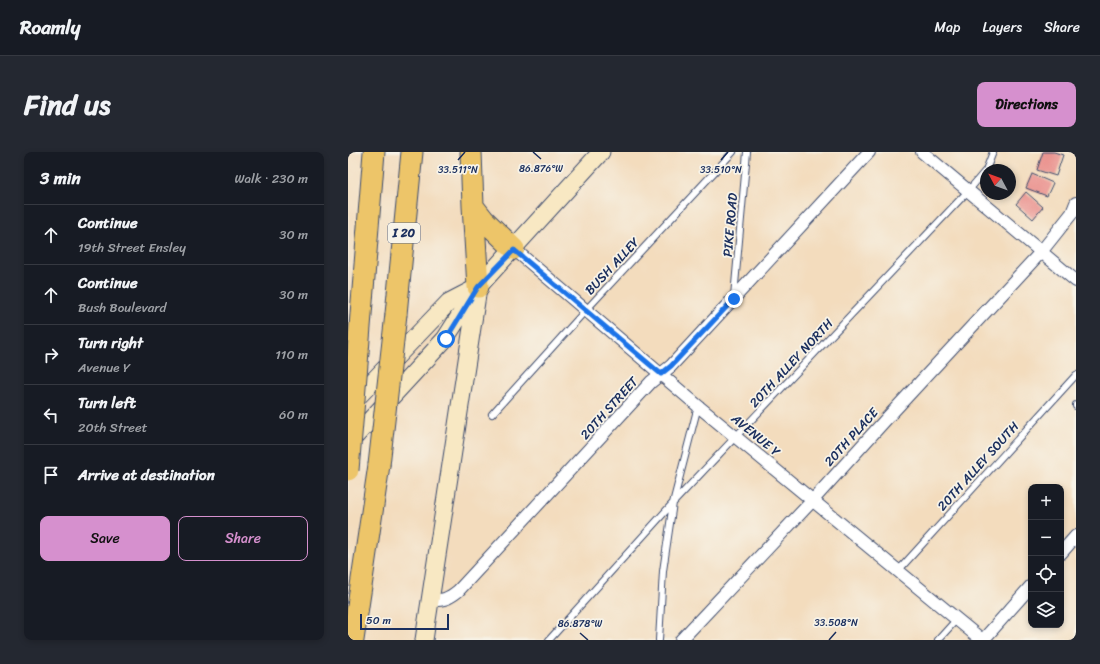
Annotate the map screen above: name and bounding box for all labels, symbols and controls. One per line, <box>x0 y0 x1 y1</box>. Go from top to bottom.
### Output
text: Roamly <box>20 11 80 44</box>
text: Map <box>935 15 960 40</box>
text: Layers <box>982 15 1022 40</box>
text: Share <box>1044 15 1080 40</box>
text: Find us <box>24 80 111 129</box>
button: Directions <box>977 82 1076 127</box>
text: 86.876°W <box>519 160 563 178</box>
text: 33.511°N <box>438 161 478 179</box>
text: 33.510°N <box>700 161 742 179</box>
text: 3 min <box>40 163 81 193</box>
north arrow <box>980 164 1016 200</box>
text: Walk · 230 m <box>234 167 308 190</box>
street label: PIKE ROAD <box>716 192 744 258</box>
text: Continue <box>78 210 138 236</box>
text: 30 m <box>279 223 308 246</box>
road number: I 20 <box>388 223 420 243</box>
icon: ahead <box>40 224 62 246</box>
street label: BUSH ALLEY <box>579 231 646 300</box>
text: 19th Street Ensley <box>78 236 186 259</box>
text: Continue <box>78 270 138 296</box>
text: 30 m <box>279 283 308 306</box>
icon: ahead <box>40 284 62 306</box>
route end <box>725 290 743 308</box>
text: Bush Boulevard <box>78 296 166 319</box>
street label: 20TH ALLEY NORTH <box>743 313 839 413</box>
text: Turn right <box>78 330 143 356</box>
route start <box>437 330 455 348</box>
text: 110 m <box>275 343 308 366</box>
icon: right <box>40 344 62 366</box>
text: Avenue Y <box>78 356 130 379</box>
street label: 20TH STREET <box>574 370 645 445</box>
text: Turn left <box>78 390 136 416</box>
street label: 20TH PLACE <box>818 402 884 472</box>
text: 60 m <box>279 403 308 426</box>
icon: left <box>40 404 62 426</box>
street label: AVENUE Y <box>725 407 787 463</box>
street label: 20TH ALLEY SOUTH <box>931 415 1025 516</box>
text: 20th Street <box>78 416 147 439</box>
text: Arrive at destination <box>78 462 215 488</box>
icon: arrive <box>40 464 62 486</box>
map controls <box>1028 484 1064 628</box>
button: + <box>1028 484 1064 520</box>
button: Save <box>40 516 170 561</box>
button: Share <box>178 516 308 561</box>
button: − <box>1028 520 1064 556</box>
button: locate <box>1028 556 1064 592</box>
button: layers <box>1028 592 1064 628</box>
text: 50 m <box>366 611 391 630</box>
scale bar <box>360 612 449 631</box>
text: 33.508°N <box>814 614 858 632</box>
text: 86.878°W <box>558 615 603 633</box>

